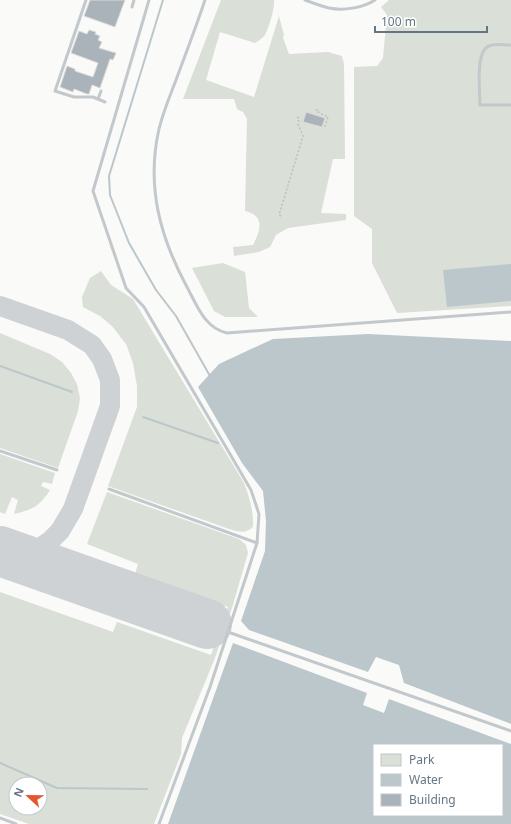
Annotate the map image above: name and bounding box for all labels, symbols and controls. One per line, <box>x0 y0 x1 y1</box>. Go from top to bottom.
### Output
scale bar <box>375 8 487 34</box>
text: 100 m <box>381 13 416 30</box>
legend <box>373 744 503 816</box>
text: Park <box>409 751 435 768</box>
text: Water <box>409 771 443 788</box>
north arrow <box>8 776 48 816</box>
text: N <box>10 785 27 799</box>
text: Building <box>409 791 456 808</box>

